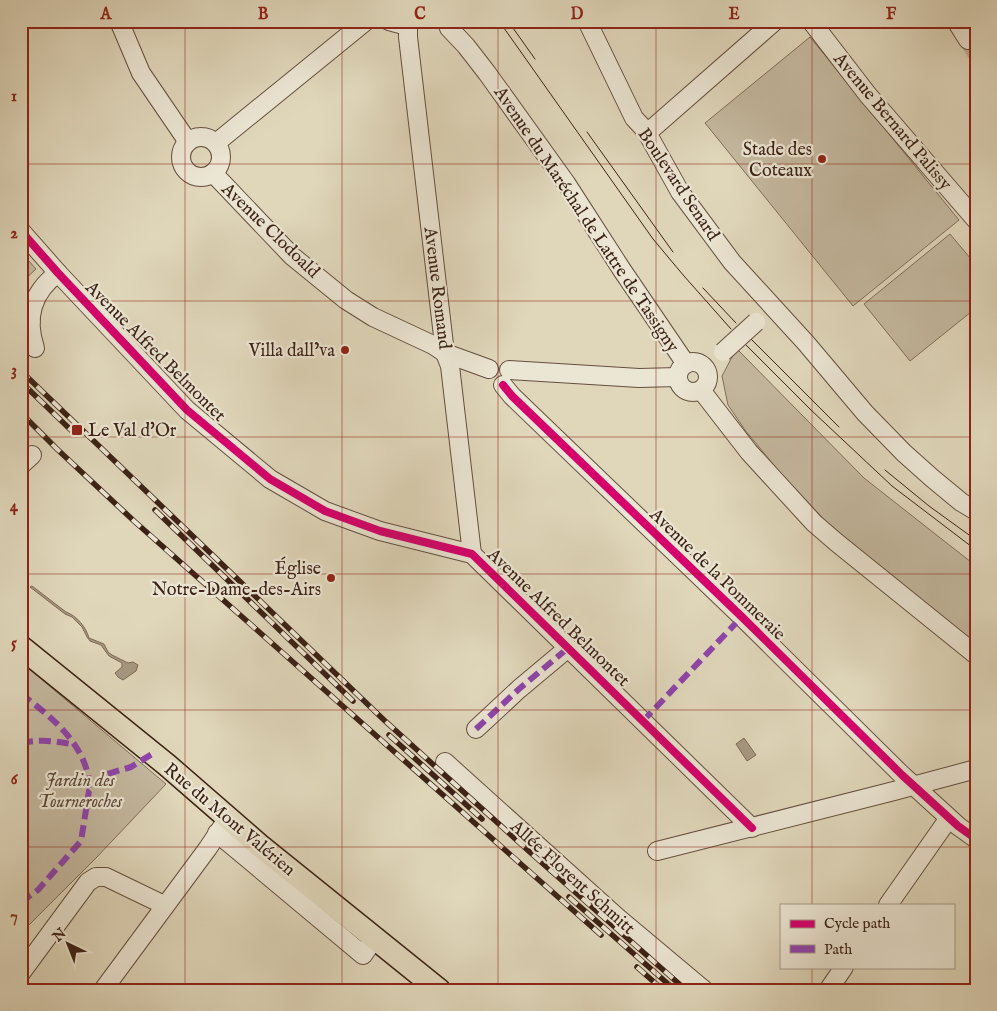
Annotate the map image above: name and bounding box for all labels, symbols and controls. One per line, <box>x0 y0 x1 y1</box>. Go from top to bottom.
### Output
text: A <box>100 5 113 25</box>
text: B <box>258 5 269 25</box>
text: C <box>414 5 426 25</box>
text: D <box>571 5 584 25</box>
text: E <box>728 5 740 25</box>
text: F <box>886 5 897 25</box>
street label: Avenue Bernard Palissy <box>827 48 956 196</box>
street label: Avenue du Maréchal de Lattre de Tassigny <box>487 82 684 357</box>
text: 1 <box>11 87 17 107</box>
street label: Boulevard Senard <box>632 124 724 246</box>
place label: Stade des Coteaux <box>743 139 812 183</box>
marker: Stade des Coteaux <box>816 153 828 165</box>
street label: Avenue Clodoald <box>215 178 324 284</box>
text: 2 <box>10 224 18 244</box>
street label: Avenue Romand <box>417 225 455 351</box>
street label: Avenue Alfred Belmontet <box>79 276 230 427</box>
place label: Villa dall’va <box>248 340 335 363</box>
marker: Villa dall’va <box>339 344 351 356</box>
text: 3 <box>11 361 17 381</box>
place label: Le Val d'Or <box>88 420 177 443</box>
marker: Le Val d'Or <box>70 423 84 437</box>
text: 4 <box>10 497 19 517</box>
street label: Avenue de la Pommeraie <box>643 503 790 646</box>
street label: Avenue Alfred Belmontet <box>481 543 634 692</box>
place label: Église Notre-Dame-des-Airs <box>152 556 321 602</box>
marker: Église Notre-Dame-des-Airs <box>325 572 337 584</box>
text: 5 <box>11 634 17 654</box>
street label: Rue du Mont Valérien <box>159 758 300 882</box>
text: 6 <box>11 770 19 790</box>
park label: Jardin des Tourneroches <box>38 770 123 814</box>
street label: Allée Florent Schmitt <box>504 815 639 940</box>
legend <box>780 904 954 968</box>
text: 7 <box>10 907 18 927</box>
text: Cycle path <box>824 914 890 933</box>
north arrow <box>42 918 92 968</box>
text: N <box>49 925 70 947</box>
text: Path <box>824 940 852 959</box>

